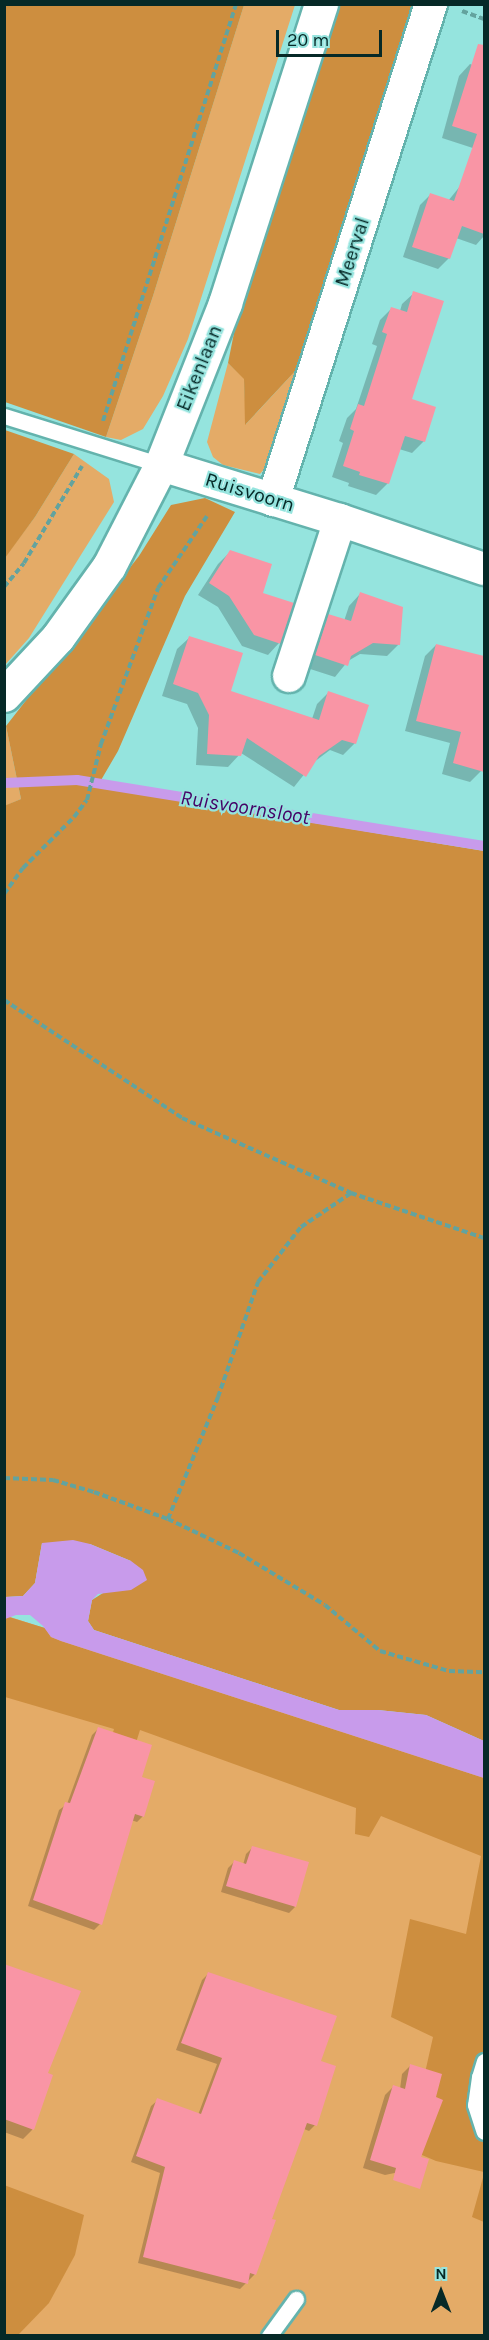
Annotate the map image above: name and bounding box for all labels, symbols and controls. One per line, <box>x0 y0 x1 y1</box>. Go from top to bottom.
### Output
scale bar <box>279 18 386 56</box>
text: 20 m <box>287 29 329 51</box>
street label: Meerval <box>330 214 374 290</box>
street label: Eikenlaan <box>171 322 227 414</box>
street label: Ruisvoorn <box>202 467 298 517</box>
water label: Ruisvoornsloot <box>179 784 311 830</box>
north arrow <box>411 2262 471 2322</box>
text: N <box>435 2264 447 2283</box>

